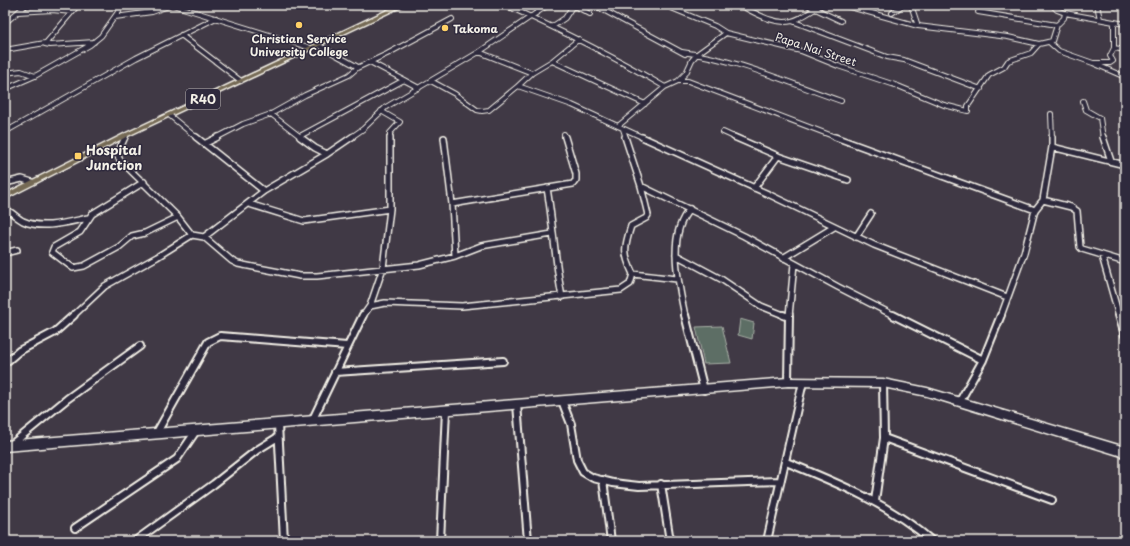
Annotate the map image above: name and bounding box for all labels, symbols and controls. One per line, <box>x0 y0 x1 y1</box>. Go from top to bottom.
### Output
marker: Christian Service University College <box>294 20 304 30</box>
place label: Takoma <box>453 20 499 37</box>
marker: Takoma <box>440 23 450 33</box>
street label: Papa Nai Street <box>773 28 859 70</box>
place label: Christian Service University College <box>250 30 348 60</box>
road number: R40 <box>186 89 220 109</box>
place label: Hospital Junction <box>86 140 142 174</box>
marker: Hospital Junction <box>73 151 83 161</box>

